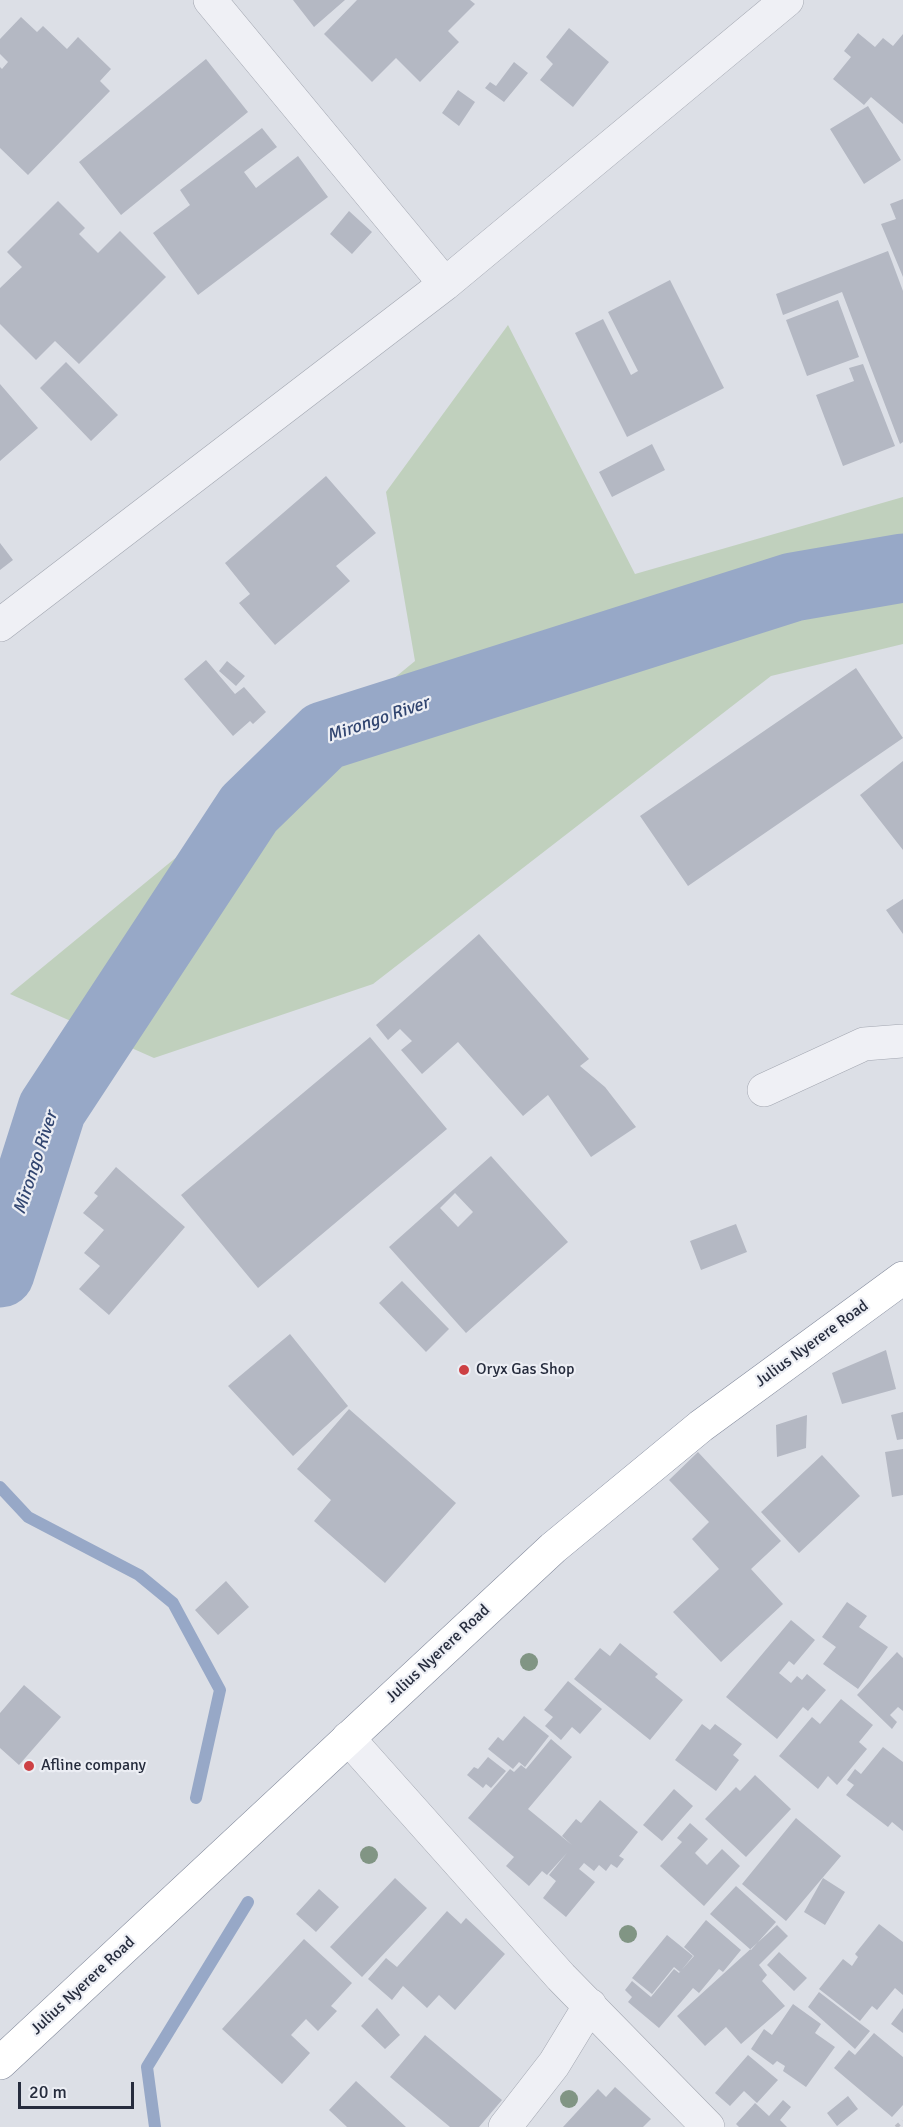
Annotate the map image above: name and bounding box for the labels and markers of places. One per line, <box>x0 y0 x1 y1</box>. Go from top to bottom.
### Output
place label: Oryx Gas Shop <box>476 1360 575 1380</box>
marker: Oryx Gas Shop <box>457 1363 471 1377</box>
place label: Afline company <box>41 1756 146 1776</box>
marker: Afline company <box>22 1759 36 1773</box>

